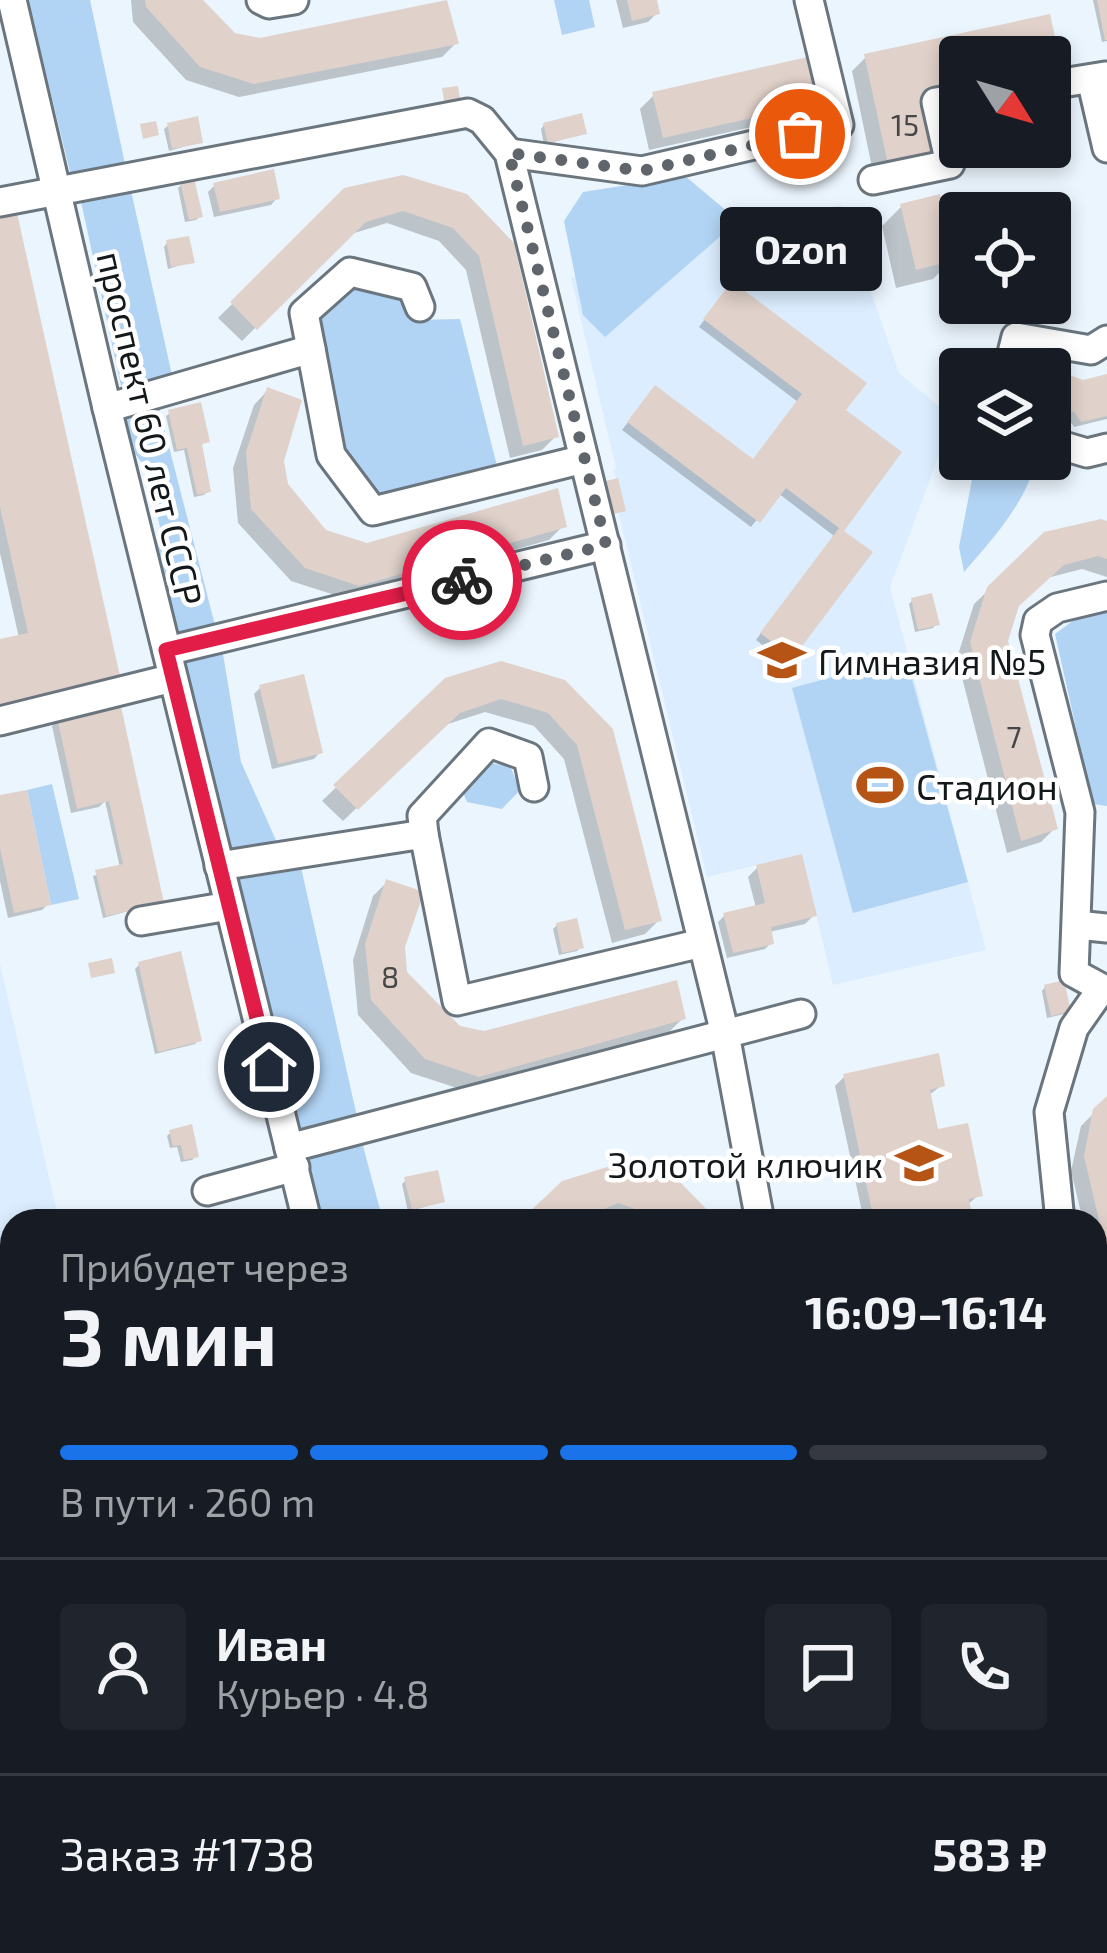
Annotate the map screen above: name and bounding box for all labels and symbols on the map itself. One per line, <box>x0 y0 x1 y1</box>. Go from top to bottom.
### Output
north arrow <box>939 36 1071 168</box>
pin <box>749 83 851 185</box>
house number: 15 <box>891 106 919 142</box>
callout: Ozon <box>719 206 881 290</box>
street label: проспект 60 лет СССР <box>89 247 213 609</box>
courier <box>402 520 522 640</box>
school or university icon: Гимназия №5 <box>757 635 807 685</box>
place label: Гимназия №5 <box>818 639 1046 682</box>
house number: 7 <box>1006 718 1022 754</box>
sports icon: Стадион <box>855 760 905 810</box>
place label: Стадион <box>916 764 1058 807</box>
house number: 8 <box>381 958 399 994</box>
pin <box>218 1016 320 1118</box>
school or university icon: Золотой ключик <box>894 1138 944 1188</box>
place label: Золотой ключик <box>608 1142 883 1185</box>

